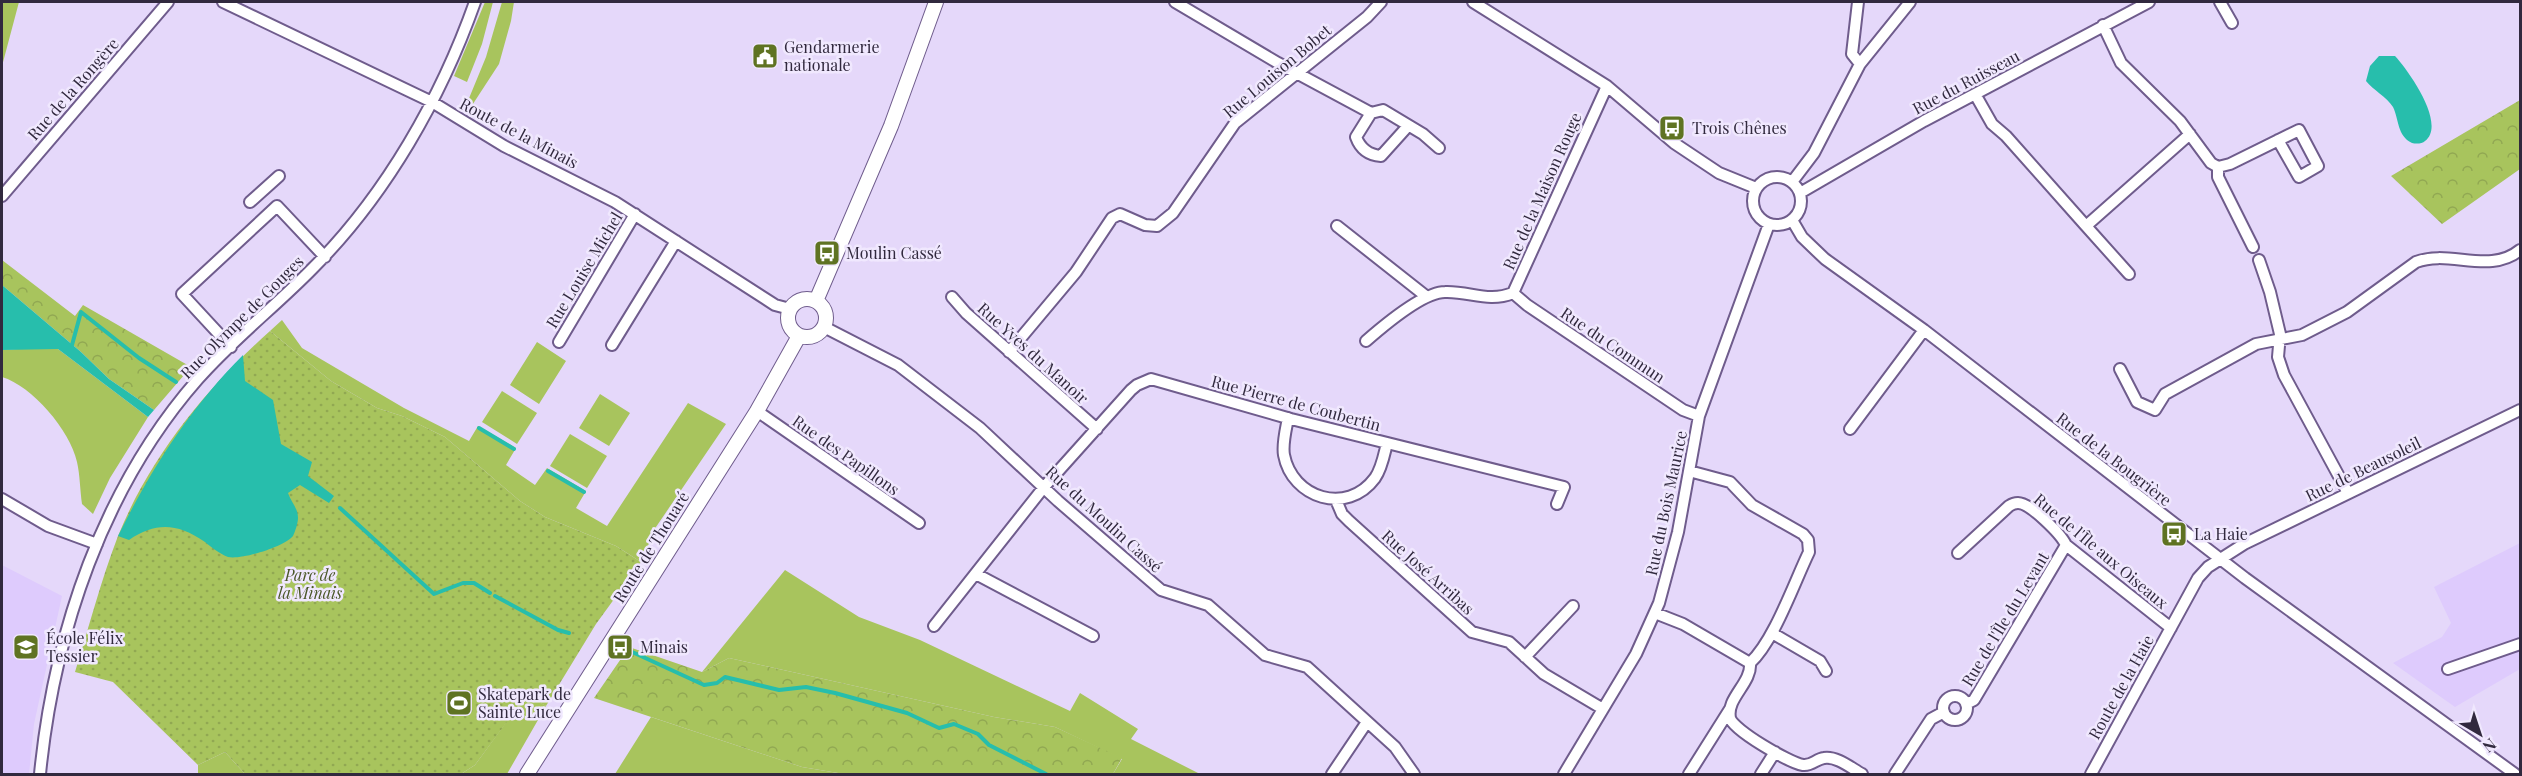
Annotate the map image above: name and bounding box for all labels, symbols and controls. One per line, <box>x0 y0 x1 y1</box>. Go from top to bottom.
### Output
street label: Rue Louison Bobet <box>1218 19 1335 122</box>
street label: Rue de la Rongère <box>22 33 123 144</box>
place label: Gendarmerie nationale <box>784 36 880 75</box>
public building icon: Gendarmerie nationale <box>750 41 780 71</box>
street label: Rue du Ruisseau <box>1909 45 2023 119</box>
street label: Route de la Minais <box>456 92 582 173</box>
street label: Rue de la Maison Rouge <box>1497 109 1586 273</box>
bus stop icon: Trois Chênes <box>1657 113 1687 143</box>
place label: Trois Chênes <box>1692 117 1787 138</box>
street label: Rue Louise Michel <box>541 208 627 332</box>
bus stop icon: Moulin Cassé <box>812 238 842 268</box>
place label: Moulin Cassé <box>846 242 942 263</box>
street label: Rue Olympe de Gouges <box>176 251 308 383</box>
street label: Rue Yves du Manoir <box>974 297 1093 408</box>
street label: Rue du Commun <box>1557 302 1670 387</box>
street label: Rue Pierre de Coubertin <box>1209 370 1384 435</box>
street label: Rue de la Bougrière <box>2053 407 2176 510</box>
street label: Rue des Papillons <box>789 410 904 499</box>
street label: Rue du Bois Maurice <box>1640 428 1691 577</box>
street label: Rue de Beausoleil <box>2302 431 2424 506</box>
street label: Rue du Moulin Cassé <box>1041 461 1167 577</box>
street label: Route de Thouaré <box>608 487 693 606</box>
street label: Rue de l'Île aux Oiseaux <box>2030 488 2173 613</box>
bus stop icon: La Haie <box>2159 519 2189 549</box>
place label: La Haie <box>2194 523 2248 544</box>
street label: Rue José Arribas <box>1378 525 1479 619</box>
street label: Rue de l'Île du Levant <box>1956 547 2053 690</box>
park label: Parc de la Minais <box>278 564 342 603</box>
place label: École Félix Tessier <box>46 627 124 666</box>
street label: Route de la Haie <box>2083 631 2158 743</box>
school or university icon: École Félix Tessier <box>11 632 41 662</box>
bus stop icon: Minais <box>605 632 635 662</box>
place label: Minais <box>640 636 688 657</box>
place label: Skatepark de Sainte Luce <box>478 683 571 722</box>
sports icon: Skatepark de Sainte Luce <box>444 688 474 718</box>
north arrow <box>2450 704 2510 764</box>
text: N <box>2478 734 2501 758</box>

